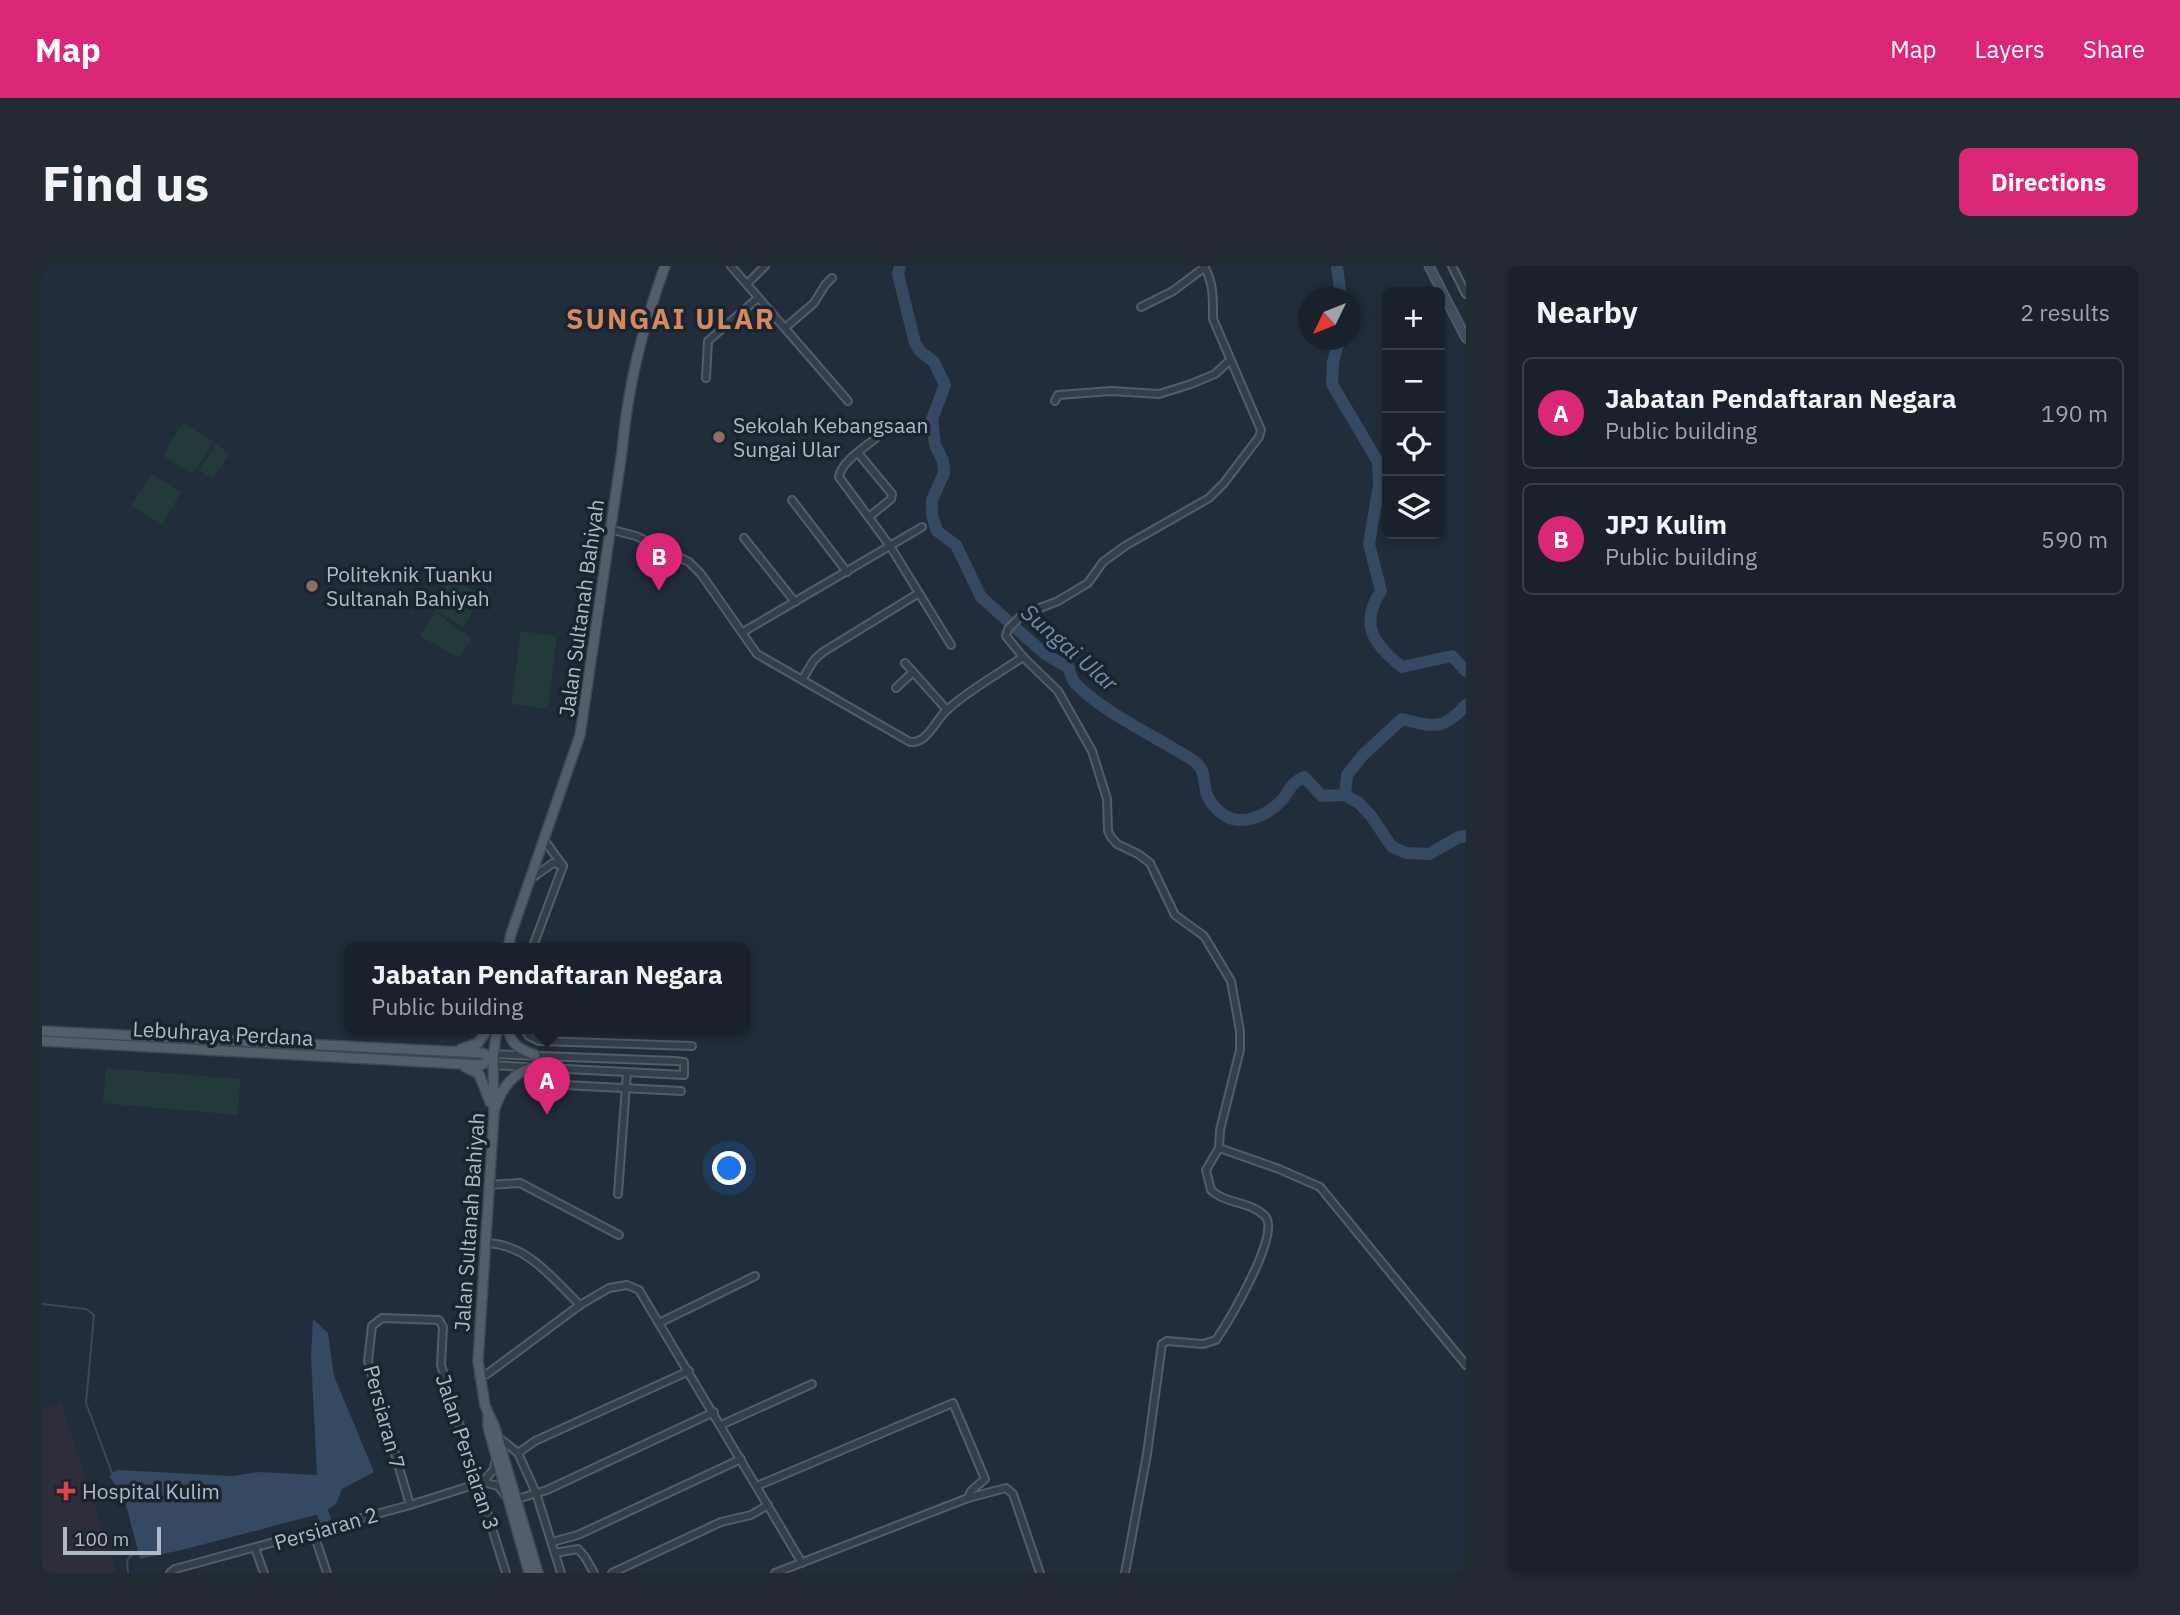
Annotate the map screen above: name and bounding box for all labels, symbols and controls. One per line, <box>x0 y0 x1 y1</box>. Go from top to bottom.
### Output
text: Map <box>35 28 101 71</box>
text: Map <box>1890 33 1937 65</box>
text: Layers <box>1975 33 2045 65</box>
text: Share <box>2083 33 2145 65</box>
button: Directions <box>1959 148 2138 216</box>
text: Find us <box>42 151 209 214</box>
north arrow <box>1298 287 1361 350</box>
map controls <box>1382 287 1445 539</box>
button: + <box>1382 287 1445 350</box>
text: Nearby <box>1536 292 1638 331</box>
text: 2 results <box>2020 297 2110 327</box>
district label: SUNGAI ULAR <box>566 300 776 337</box>
button: − <box>1382 350 1445 413</box>
text: Jabatan Pendaftaran Negara <box>1605 381 1957 415</box>
text: A <box>1553 398 1569 428</box>
text: 190 m <box>2041 398 2108 428</box>
place label: Sekolah Kebangsaan Sungai Ular <box>733 411 928 463</box>
button: locate <box>1382 413 1445 476</box>
text: Public building <box>1605 415 1757 445</box>
marker: Sekolah Kebangsaan Sungai Ular <box>711 429 727 445</box>
button: layers <box>1382 476 1445 539</box>
street label: Jalan Sultanah Bahiyah <box>552 497 610 719</box>
text: JPJ Kulim <box>1605 507 1727 541</box>
text: B <box>1553 524 1569 554</box>
text: 590 m <box>2041 524 2108 554</box>
pin: B <box>636 533 682 591</box>
text: Public building <box>1605 541 1757 571</box>
place label: Politeknik Tuanku Sultanah Bahiyah <box>326 560 493 612</box>
marker: Politeknik Tuanku Sultanah Bahiyah <box>304 578 320 594</box>
water label: Sungai Ular <box>1015 597 1125 698</box>
popup <box>344 943 750 1034</box>
text: Jabatan Pendaftaran Negara <box>371 957 723 991</box>
text: Public building <box>371 991 523 1021</box>
street label: Lebuhraya Perdana <box>132 1014 314 1052</box>
pin: A <box>524 1057 570 1115</box>
street label: Jalan Sultanah Bahiyah <box>447 1112 491 1332</box>
your location <box>712 1151 746 1185</box>
street label: Persiaran 7 <box>358 1362 412 1472</box>
street label: Jalan Persiaran 3 <box>430 1370 506 1534</box>
place label: Hospital Kulim <box>82 1477 220 1505</box>
marker: Hospital Kulim <box>56 1481 76 1501</box>
street label: Persiaran 2 <box>271 1500 381 1556</box>
scale bar <box>63 1524 161 1556</box>
text: 100 m <box>74 1527 129 1551</box>

